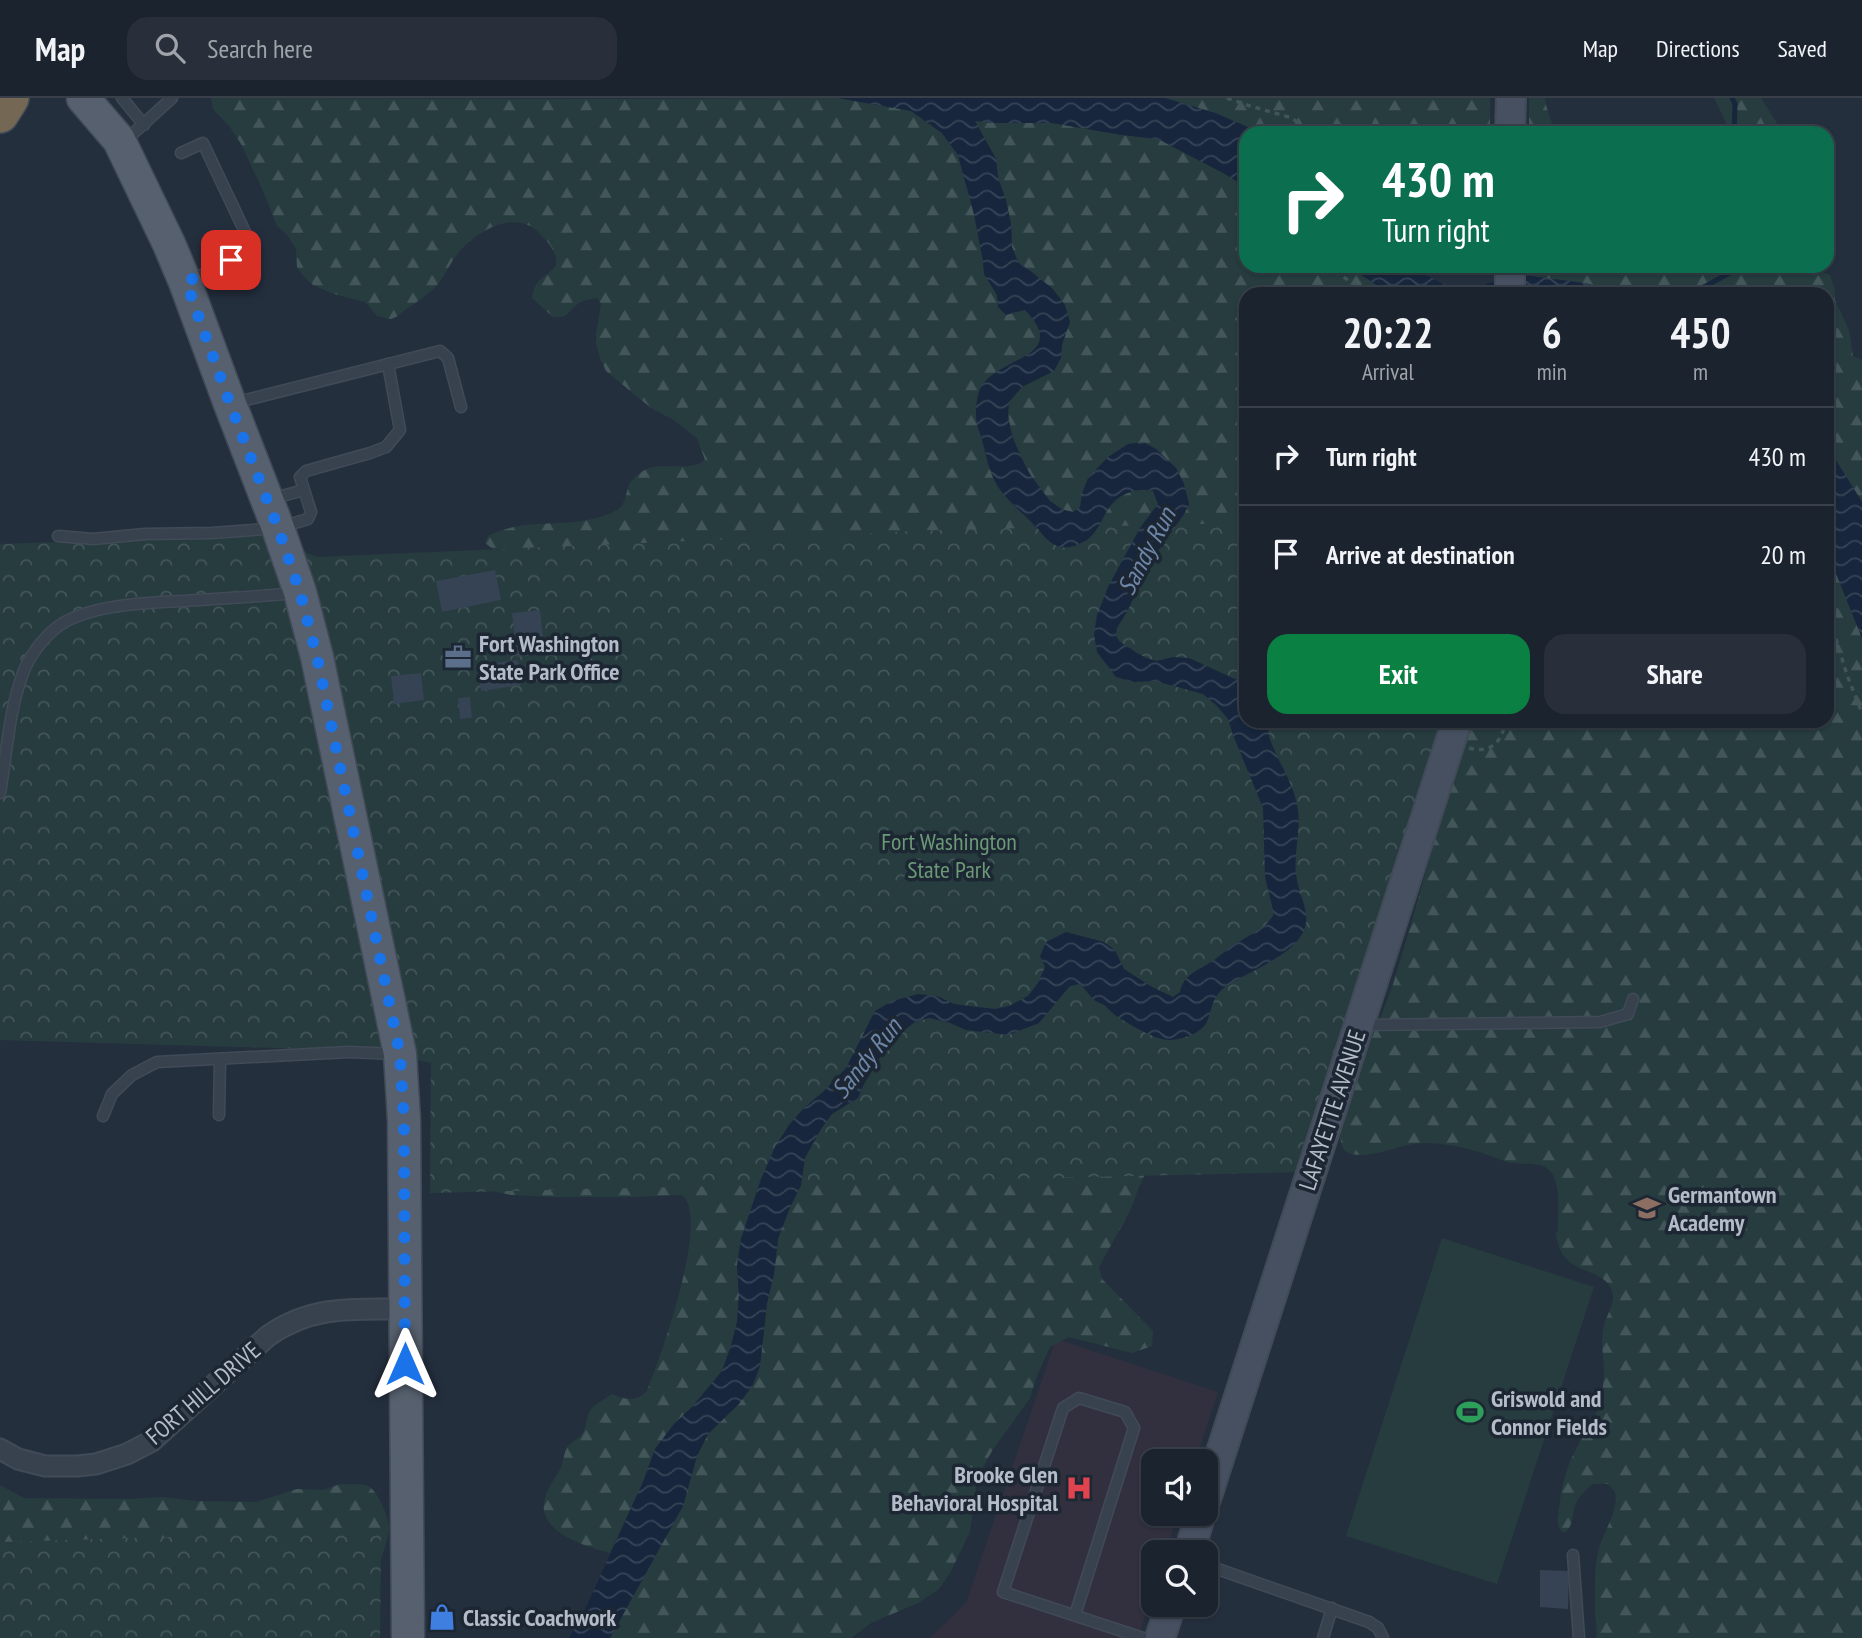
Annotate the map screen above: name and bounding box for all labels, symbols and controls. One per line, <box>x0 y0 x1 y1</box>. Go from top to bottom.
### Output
search box <box>127 17 617 80</box>
text: Map <box>35 27 85 70</box>
icon: search <box>151 29 189 67</box>
text: Search here <box>207 32 313 65</box>
text: Map <box>1583 33 1618 64</box>
text: Directions <box>1656 33 1740 64</box>
text: Saved <box>1778 33 1827 64</box>
text: 430 m <box>1382 147 1495 211</box>
icon: right <box>1267 154 1358 245</box>
text: Turn right <box>1382 209 1490 251</box>
pin <box>201 230 261 290</box>
icon: arrive <box>212 241 250 279</box>
text: 20:22 <box>1342 305 1433 360</box>
text: 6 <box>1542 305 1562 360</box>
text: 450 <box>1670 305 1731 360</box>
text: Arrival <box>1362 357 1414 386</box>
text: min <box>1537 357 1567 386</box>
text: m <box>1693 357 1708 386</box>
icon: right <box>1267 437 1305 475</box>
text: Turn right <box>1326 440 1417 473</box>
text: 430 m <box>1748 440 1806 473</box>
water label: Sandy Run <box>1109 500 1183 600</box>
icon: arrive <box>1267 535 1305 573</box>
text: Arrive at destination <box>1326 538 1515 571</box>
text: 20 m <box>1760 538 1806 571</box>
place label: Fort Washington State Park Office <box>479 628 619 687</box>
button: Exit <box>1267 634 1530 714</box>
button: Share <box>1544 634 1806 714</box>
office icon: Fort Washington State Park Office <box>443 642 473 672</box>
park label: Fort Washington State Park <box>881 826 1017 885</box>
water label: Sandy Run <box>824 1010 909 1105</box>
street label: LAFAYETTE AVENUE <box>1291 1026 1373 1194</box>
place label: Germantown Academy <box>1667 1179 1777 1238</box>
school or university icon: Germantown Academy <box>1632 1193 1662 1223</box>
position arrow <box>368 1327 442 1401</box>
street label: FORT HILL DRIVE <box>139 1335 267 1451</box>
place label: Griswold and Connor Fields <box>1491 1383 1607 1442</box>
sports icon: Griswold and Connor Fields <box>1455 1397 1485 1427</box>
map controls <box>1141 1449 1218 1617</box>
button: sound <box>1141 1449 1218 1526</box>
place label: Brooke Glen Behavioral Hospital <box>891 1459 1058 1518</box>
hospital icon: Brooke Glen Behavioral Hospital <box>1064 1473 1094 1503</box>
button: search <box>1141 1540 1218 1617</box>
shop icon: Classic Coachwork <box>427 1602 457 1632</box>
place label: Classic Coachwork <box>463 1602 616 1633</box>

